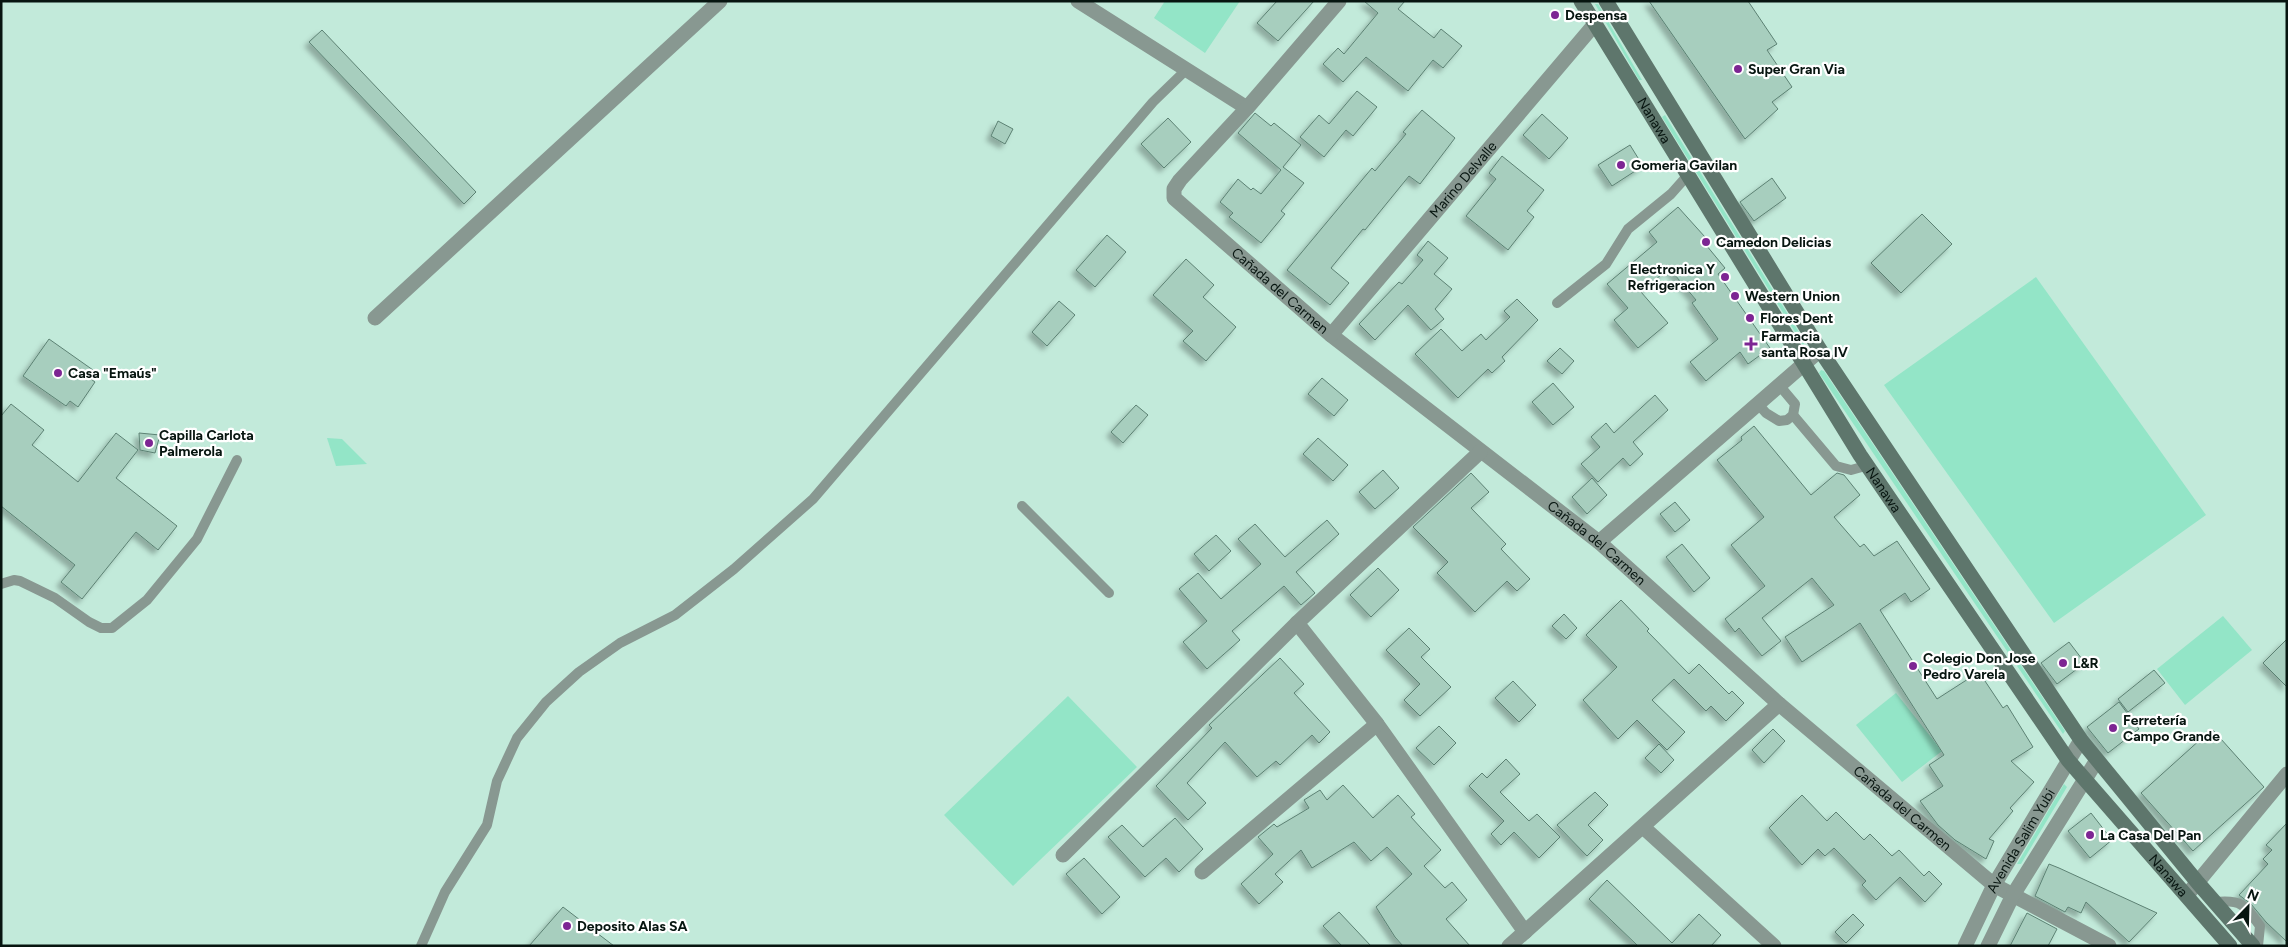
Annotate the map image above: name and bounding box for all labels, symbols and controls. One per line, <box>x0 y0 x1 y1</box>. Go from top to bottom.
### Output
place label: Despensa <box>1565 7 1627 24</box>
marker: Despensa <box>1549 9 1561 21</box>
place label: Super Gran Via <box>1748 61 1845 78</box>
marker: Super Gran Via <box>1732 63 1744 75</box>
street label: Nanawa <box>1634 94 1675 146</box>
street label: Marino Delvalle <box>1426 138 1500 221</box>
place label: Gomeria Gavilan <box>1631 157 1737 174</box>
marker: Gomeria Gavilan <box>1615 159 1627 171</box>
place label: Camedon Delicias <box>1716 234 1832 251</box>
marker: Camedon Delicias <box>1700 236 1712 248</box>
street label: Cañada del Carmen <box>1228 244 1332 337</box>
place label: Electronica Y Refrigeracion <box>1627 261 1715 294</box>
marker: Electronica Y Refrigeracion <box>1719 271 1731 283</box>
place label: Western Union <box>1745 288 1840 305</box>
marker: Western Union <box>1729 290 1741 302</box>
place label: Flores Dent <box>1760 310 1834 327</box>
marker: Flores Dent <box>1744 312 1756 324</box>
place label: Farmacia santa Rosa IV <box>1761 328 1848 361</box>
marker: Farmacia santa Rosa IV <box>1745 338 1757 350</box>
place label: Casa "Emaús" <box>68 365 157 382</box>
marker: Casa "Emaús" <box>52 367 64 379</box>
place label: Capilla Carlota Palmerola <box>159 427 254 460</box>
marker: Capilla Carlota Palmerola <box>143 437 155 449</box>
street label: Nanawa <box>1862 464 1905 516</box>
street label: Cañada del Carmen <box>1544 497 1650 589</box>
place label: Colegio Don Jose Pedro Varela <box>1923 650 2036 683</box>
place label: L&R <box>2073 655 2099 672</box>
marker: L&R <box>2057 657 2069 669</box>
marker: Colegio Don Jose Pedro Varela <box>1907 660 1919 672</box>
place label: Ferretería Campo Grande <box>2123 712 2220 745</box>
marker: Ferretería Campo Grande <box>2107 722 2119 734</box>
street label: Cañada del Carmen <box>1850 762 1955 854</box>
street label: Avenida Salim Yubi <box>1983 786 2058 896</box>
place label: La Casa Del Pan <box>2100 827 2201 844</box>
marker: La Casa Del Pan <box>2084 829 2096 841</box>
street label: Nanawa <box>2145 851 2192 900</box>
north arrow <box>2223 882 2273 932</box>
text: N <box>2245 886 2261 905</box>
place label: Deposito Alas SA <box>577 918 688 935</box>
marker: Deposito Alas SA <box>561 920 573 932</box>

